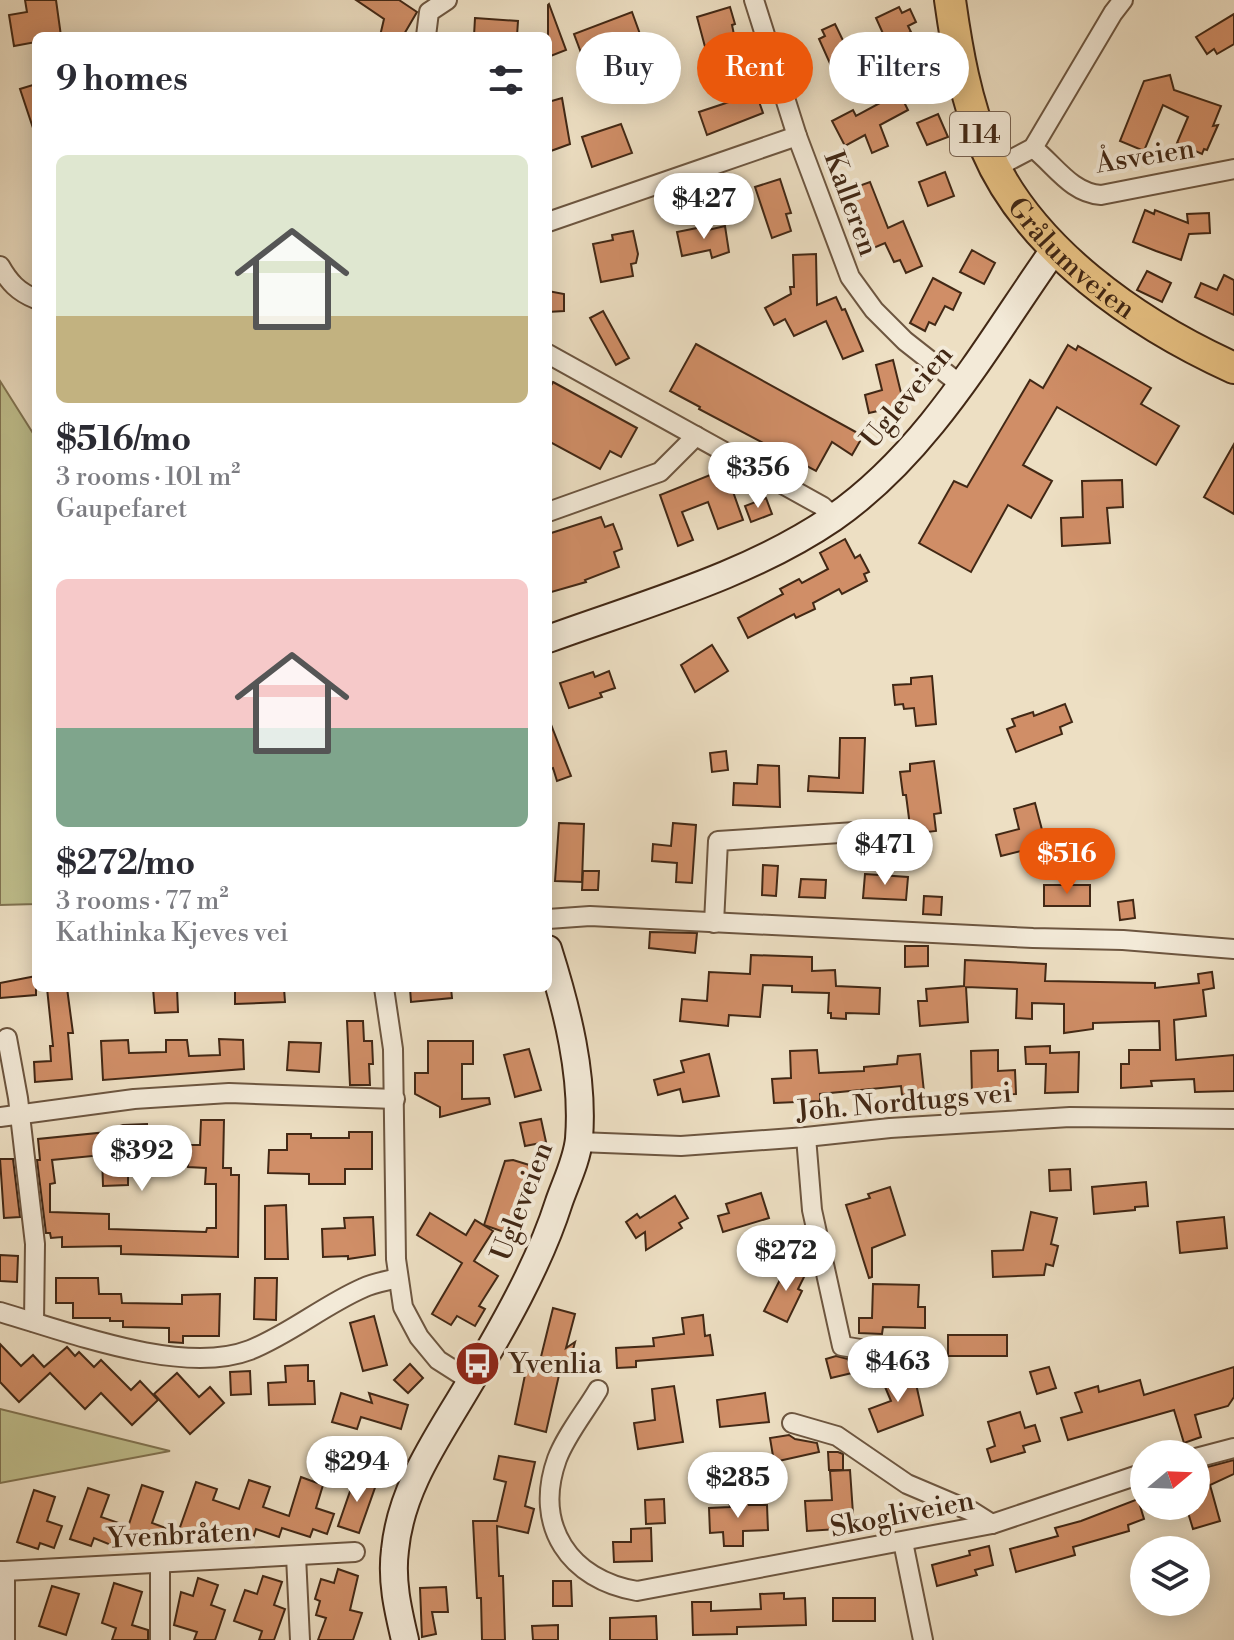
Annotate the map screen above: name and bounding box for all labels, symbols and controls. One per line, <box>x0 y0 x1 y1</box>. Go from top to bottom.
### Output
chip: Buy <box>576 32 681 104</box>
chip: Rent <box>697 32 813 104</box>
chip: Filters <box>829 32 969 104</box>
icon: filters <box>484 58 528 102</box>
text: 9 homes <box>56 59 188 101</box>
road number: 114 <box>950 112 1010 156</box>
street label: Åsveien <box>1092 130 1198 182</box>
street label: Kalleren <box>815 146 886 261</box>
pin: $427 <box>657 173 751 241</box>
text: $427 <box>672 183 736 215</box>
street label: Grålumveien <box>999 191 1142 327</box>
icon: home <box>220 207 364 351</box>
street label: Ugleveien <box>854 338 961 456</box>
text: $516/mo <box>56 419 191 461</box>
pin: $356 <box>711 442 805 510</box>
text: $356 <box>726 452 790 484</box>
text: 3 rooms · 101 m² <box>56 461 240 493</box>
text: Gaupefaret <box>56 493 187 525</box>
icon: home <box>220 631 364 775</box>
pin: $471 <box>838 819 932 887</box>
pin: $516 <box>1020 828 1114 896</box>
text: $471 <box>855 829 915 861</box>
text: $516 <box>1037 838 1097 870</box>
text: $272/mo <box>56 843 195 885</box>
text: 3 rooms · 77 m² <box>56 885 228 917</box>
text: Kathinka Kjeves vei <box>56 917 288 949</box>
street label: Joh. Nordtugs vei <box>794 1076 1013 1129</box>
pin: $392 <box>95 1125 189 1193</box>
text: $392 <box>110 1135 174 1167</box>
street label: Ugleveien <box>484 1137 561 1266</box>
pin: $272 <box>739 1225 833 1293</box>
text: $272 <box>755 1235 817 1267</box>
pin: $463 <box>851 1336 945 1404</box>
bus stop icon: Yvenlia <box>454 1339 502 1387</box>
text: $463 <box>866 1346 930 1378</box>
place label: Yvenlia <box>507 1347 603 1382</box>
pin: $294 <box>310 1436 404 1504</box>
north arrow <box>1130 1440 1210 1520</box>
map controls <box>1130 1440 1210 1616</box>
text: $294 <box>324 1446 390 1478</box>
pin: $285 <box>691 1452 785 1520</box>
text: $285 <box>706 1462 770 1494</box>
street label: Skogliveien <box>827 1483 978 1546</box>
street label: Yvenbråten <box>104 1514 252 1557</box>
button: layers <box>1130 1536 1210 1616</box>

